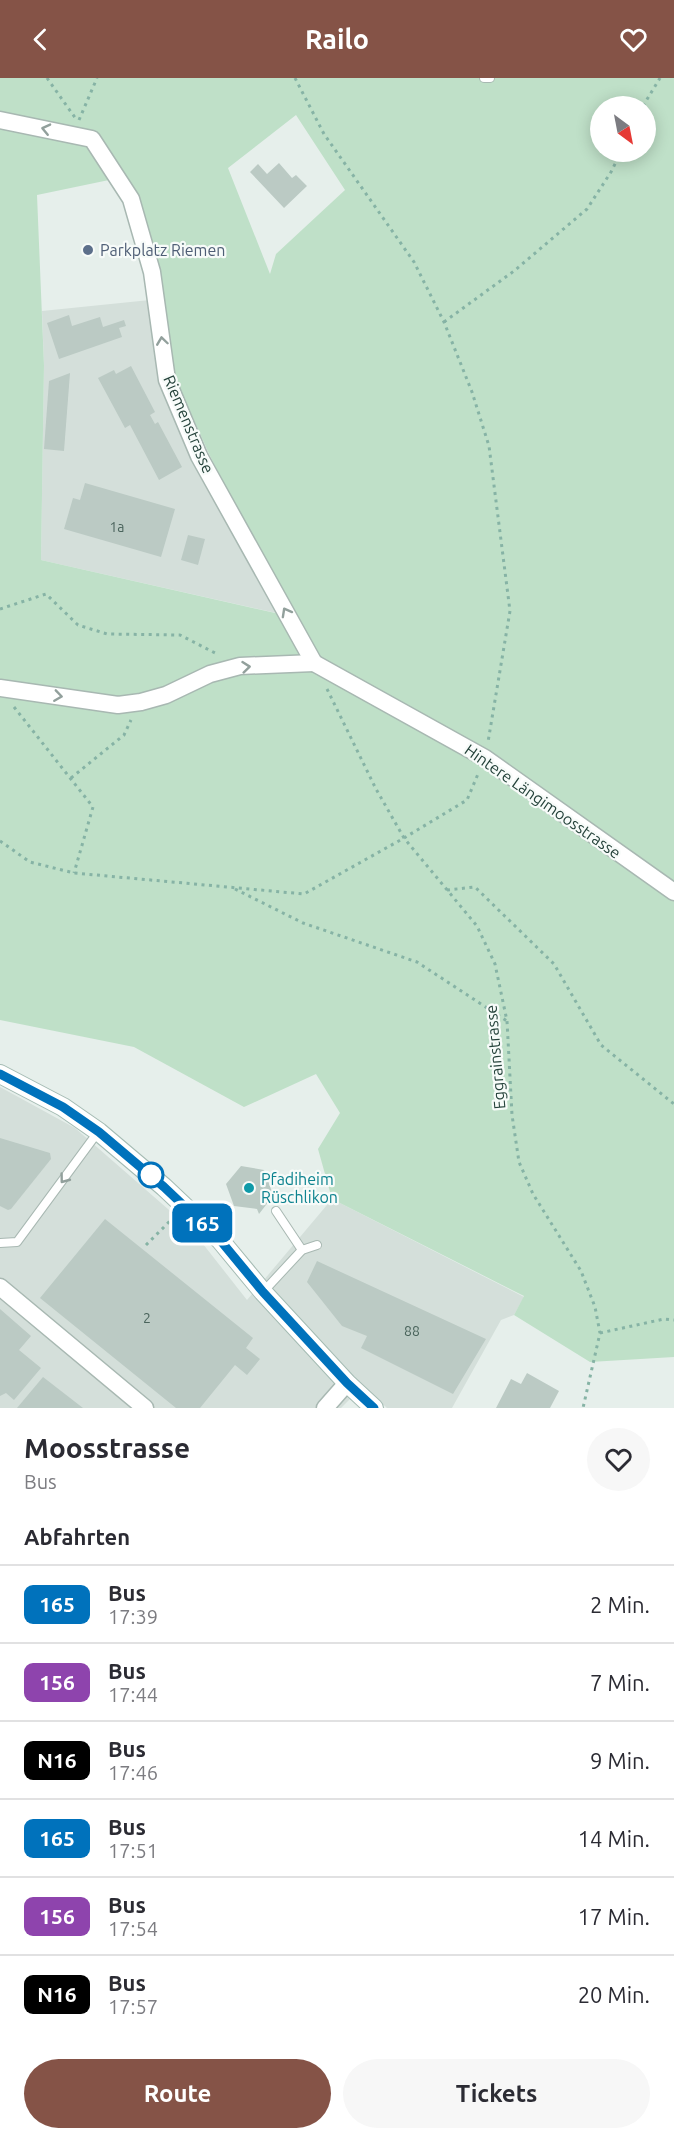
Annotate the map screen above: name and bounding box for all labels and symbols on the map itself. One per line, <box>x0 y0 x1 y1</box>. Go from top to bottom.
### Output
north arrow <box>590 96 656 162</box>
one-way arrow <box>41 123 51 136</box>
place label: Parkplatz Riemen <box>100 241 225 259</box>
marker: Parkplatz Riemen <box>81 243 95 257</box>
one-way arrow <box>156 336 168 346</box>
street label: Riemenstrasse <box>160 372 218 476</box>
house number: 1a <box>109 519 125 535</box>
one-way arrow <box>282 607 293 618</box>
one-way arrow <box>241 661 250 673</box>
one-way arrow <box>53 689 63 701</box>
street label: Hintere Längimoosstrasse <box>462 740 624 862</box>
street label: Eggrainstrasse <box>481 1004 509 1110</box>
unlabelled marker <box>138 1162 164 1188</box>
place label: Pfadiheim Rüschlikon <box>261 1170 338 1206</box>
one-way arrow <box>60 1172 71 1183</box>
marker: Pfadiheim Rüschlikon <box>242 1181 256 1195</box>
line badge: 165 <box>168 1204 236 1242</box>
house number: 2 <box>143 1310 151 1326</box>
house number: 88 <box>404 1323 420 1339</box>

